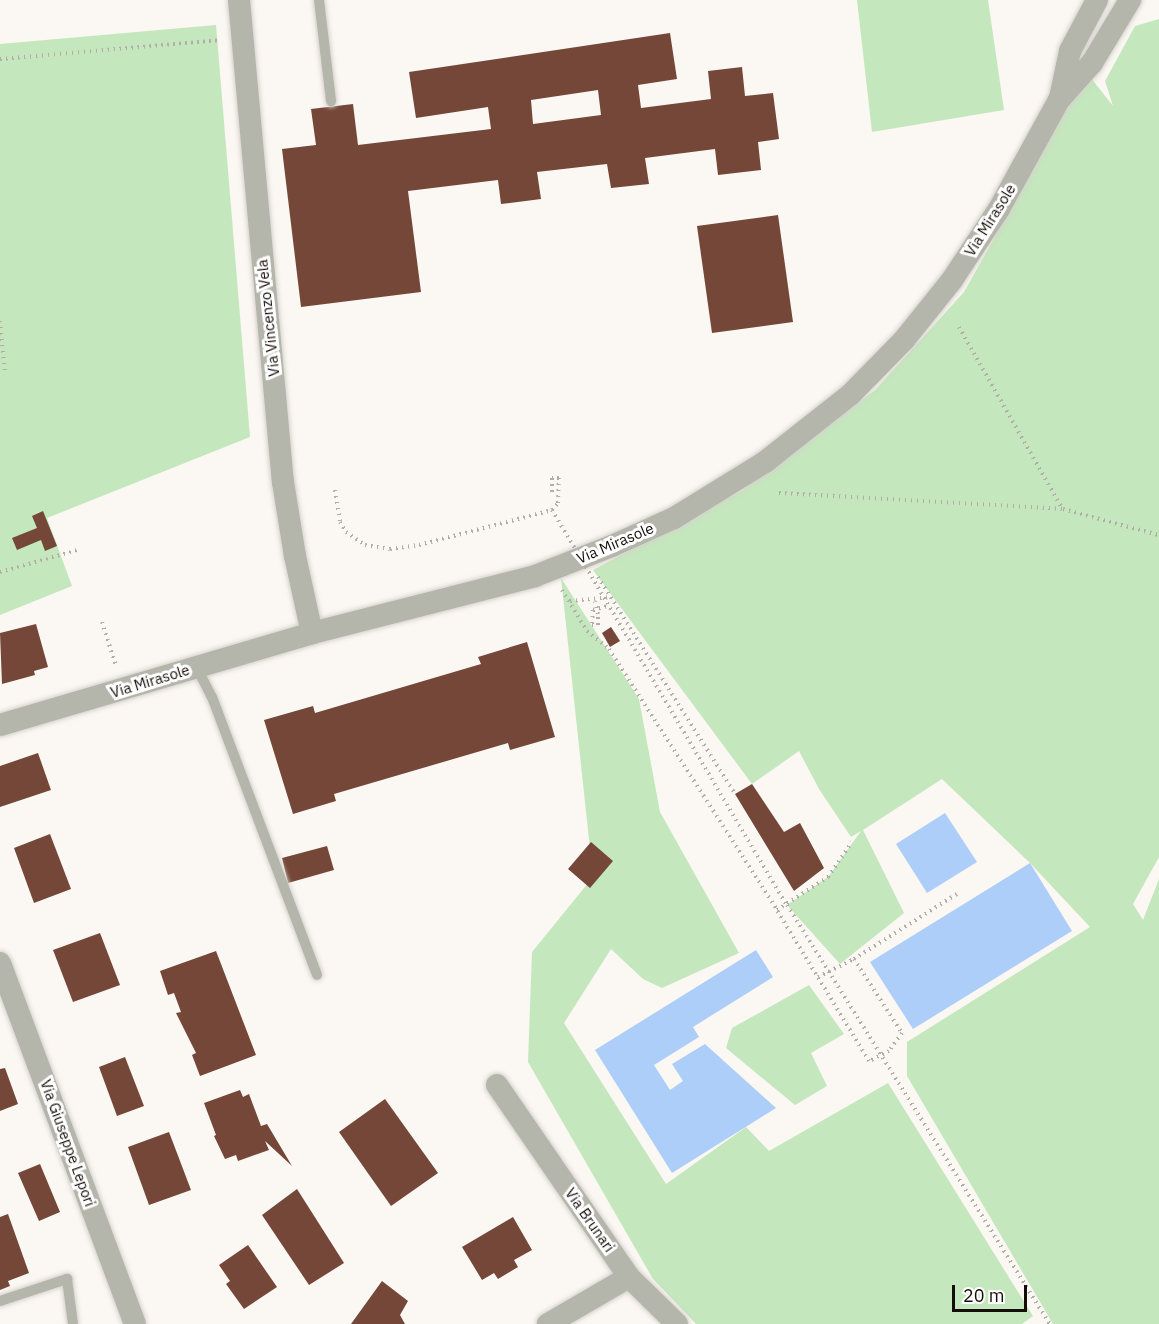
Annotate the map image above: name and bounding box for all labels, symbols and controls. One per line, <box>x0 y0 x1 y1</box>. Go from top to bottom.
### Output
street label: Via Mirasole <box>961 181 1019 259</box>
street label: Via Vincenzo Vela <box>253 258 283 378</box>
street label: Via Mirasole <box>574 519 656 567</box>
street label: Via Mirasole <box>108 660 192 702</box>
street label: Via Giuseppe Lepori <box>37 1077 99 1209</box>
street label: Via Brunari <box>561 1185 619 1255</box>
scale bar <box>955 1273 1030 1311</box>
text: 20 m <box>963 1284 1005 1307</box>

